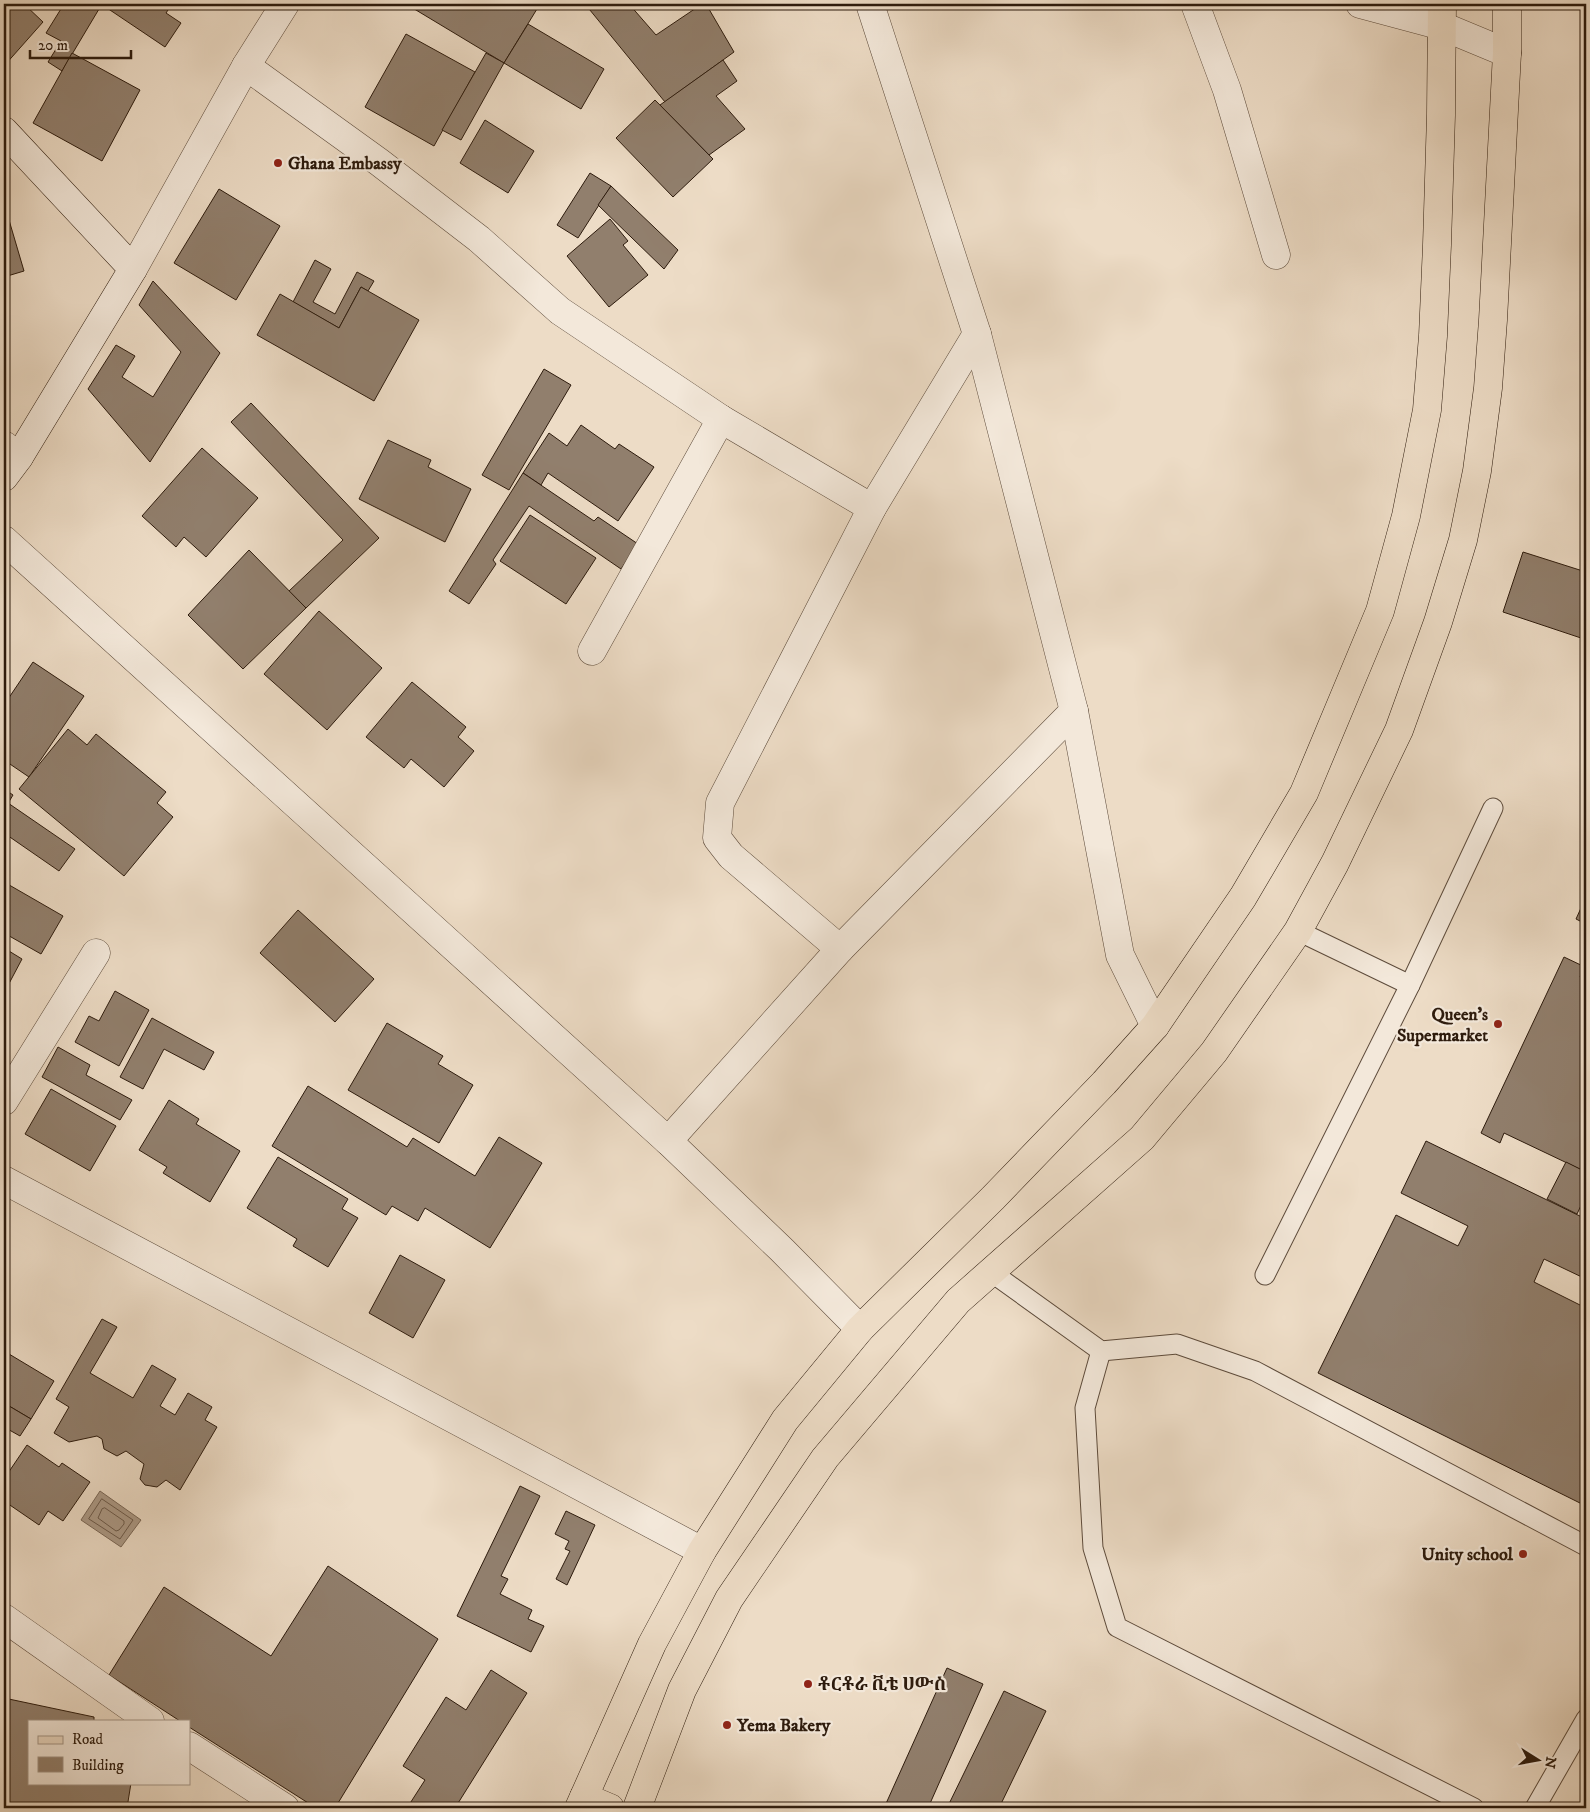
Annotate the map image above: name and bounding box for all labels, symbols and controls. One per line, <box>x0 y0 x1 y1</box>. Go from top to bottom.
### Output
scale bar <box>30 28 131 60</box>
text: 20 m <box>38 36 68 55</box>
place label: Ghana Embassy <box>288 153 402 175</box>
marker: Ghana Embassy <box>272 157 284 169</box>
place label: Queen's Supermarket <box>1397 1004 1488 1047</box>
marker: Queen's Supermarket <box>1492 1018 1504 1030</box>
place label: Unity school <box>1421 1544 1514 1566</box>
marker: Unity school <box>1517 1548 1529 1560</box>
place label: ቶርቶራ ቪቴ ሀውስ <box>818 1674 946 1696</box>
marker: ቶርቶራ ቪቴ ሀውስ <box>802 1678 814 1690</box>
place label: Yema Bakery <box>736 1715 831 1737</box>
marker: Yema Bakery <box>721 1719 733 1731</box>
legend <box>28 1720 190 1784</box>
text: Road <box>72 1730 104 1749</box>
north arrow <box>1512 1734 1562 1784</box>
text: N <box>1540 1755 1560 1770</box>
text: Building <box>72 1756 124 1775</box>

